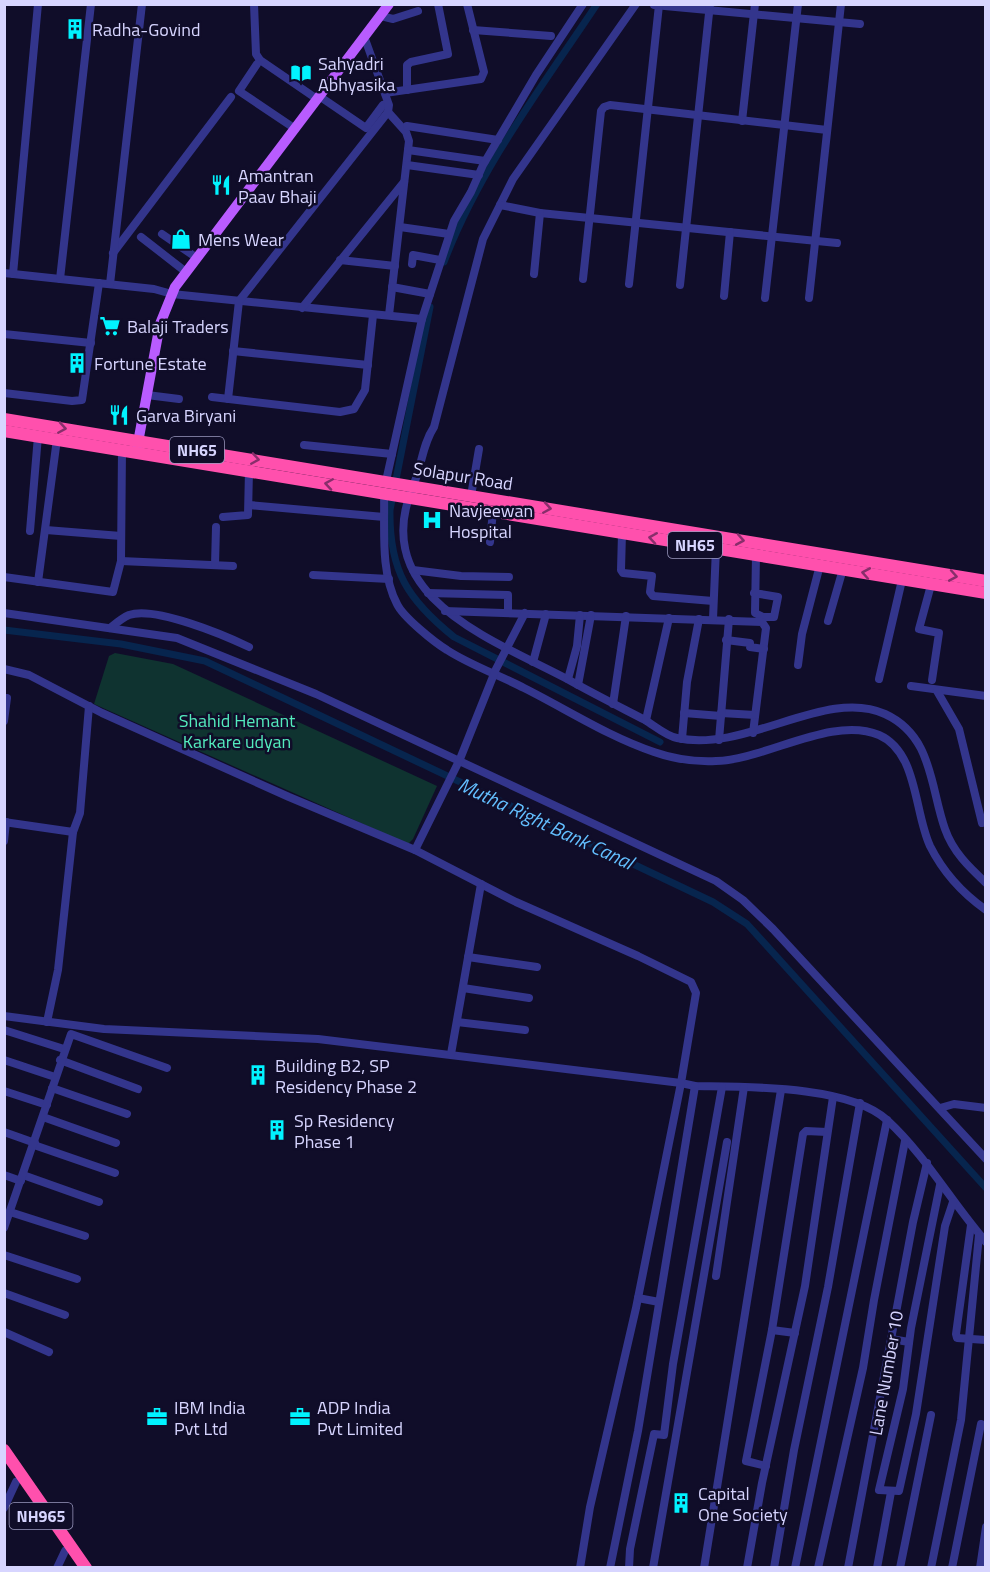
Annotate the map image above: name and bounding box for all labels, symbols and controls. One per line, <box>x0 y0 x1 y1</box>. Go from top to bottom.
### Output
place label: Radha-Govind <box>92 16 200 43</box>
building icon: Radha-Govind <box>63 17 87 41</box>
place label: Sahyadri Abhyasika <box>318 50 395 98</box>
library icon: Sahyadri Abhyasika <box>289 61 313 85</box>
place label: Amantran Paav Bhaji <box>238 162 317 210</box>
restaurant icon: Amantran Paav Bhaji <box>209 173 233 197</box>
place label: Mens Wear <box>198 226 284 253</box>
shop icon: Mens Wear <box>169 227 193 251</box>
place label: Balaji Traders <box>127 313 229 340</box>
supermarket icon: Balaji Traders <box>98 314 122 338</box>
place label: Fortune Estate <box>94 350 207 377</box>
building icon: Fortune Estate <box>65 351 89 375</box>
place label: Garva Biryani <box>136 402 236 429</box>
restaurant icon: Garva Biryani <box>107 403 131 427</box>
one-way arrow <box>57 421 67 434</box>
road number: NH65 <box>170 437 224 463</box>
one-way arrow <box>250 453 259 465</box>
street label: Solapur Road <box>411 455 515 497</box>
one-way arrow <box>324 478 333 490</box>
place label: Navjeewan Hospital <box>449 497 533 545</box>
one-way arrow <box>542 501 552 514</box>
hospital icon: Navjeewan Hospital <box>420 508 444 532</box>
one-way arrow <box>648 532 657 544</box>
road number: NH65 <box>668 532 722 558</box>
one-way arrow <box>734 533 744 546</box>
one-way arrow <box>861 567 871 580</box>
one-way arrow <box>947 569 957 582</box>
park label: Shahid Hemant Karkare udyan <box>179 707 296 755</box>
water label: Mutha Right Bank Canal <box>453 769 641 878</box>
place label: Building B2, SP Residency Phase 2 <box>275 1052 417 1100</box>
building icon: Building B2, SP Residency Phase 2 <box>246 1063 270 1087</box>
place label: Sp Residency Phase 1 <box>294 1107 395 1155</box>
building icon: Sp Residency Phase 1 <box>265 1118 289 1142</box>
street label: Lane Number 10 <box>862 1309 910 1437</box>
place label: IBM India Pvt Ltd <box>174 1394 245 1442</box>
place label: ADP India Pvt Limited <box>317 1394 403 1442</box>
office icon: IBM India Pvt Ltd <box>145 1405 169 1429</box>
office icon: ADP India Pvt Limited <box>288 1405 312 1429</box>
place label: Capital One Society <box>698 1480 788 1528</box>
building icon: Capital One Society <box>669 1491 693 1515</box>
road number: NH965 <box>9 1503 72 1529</box>

